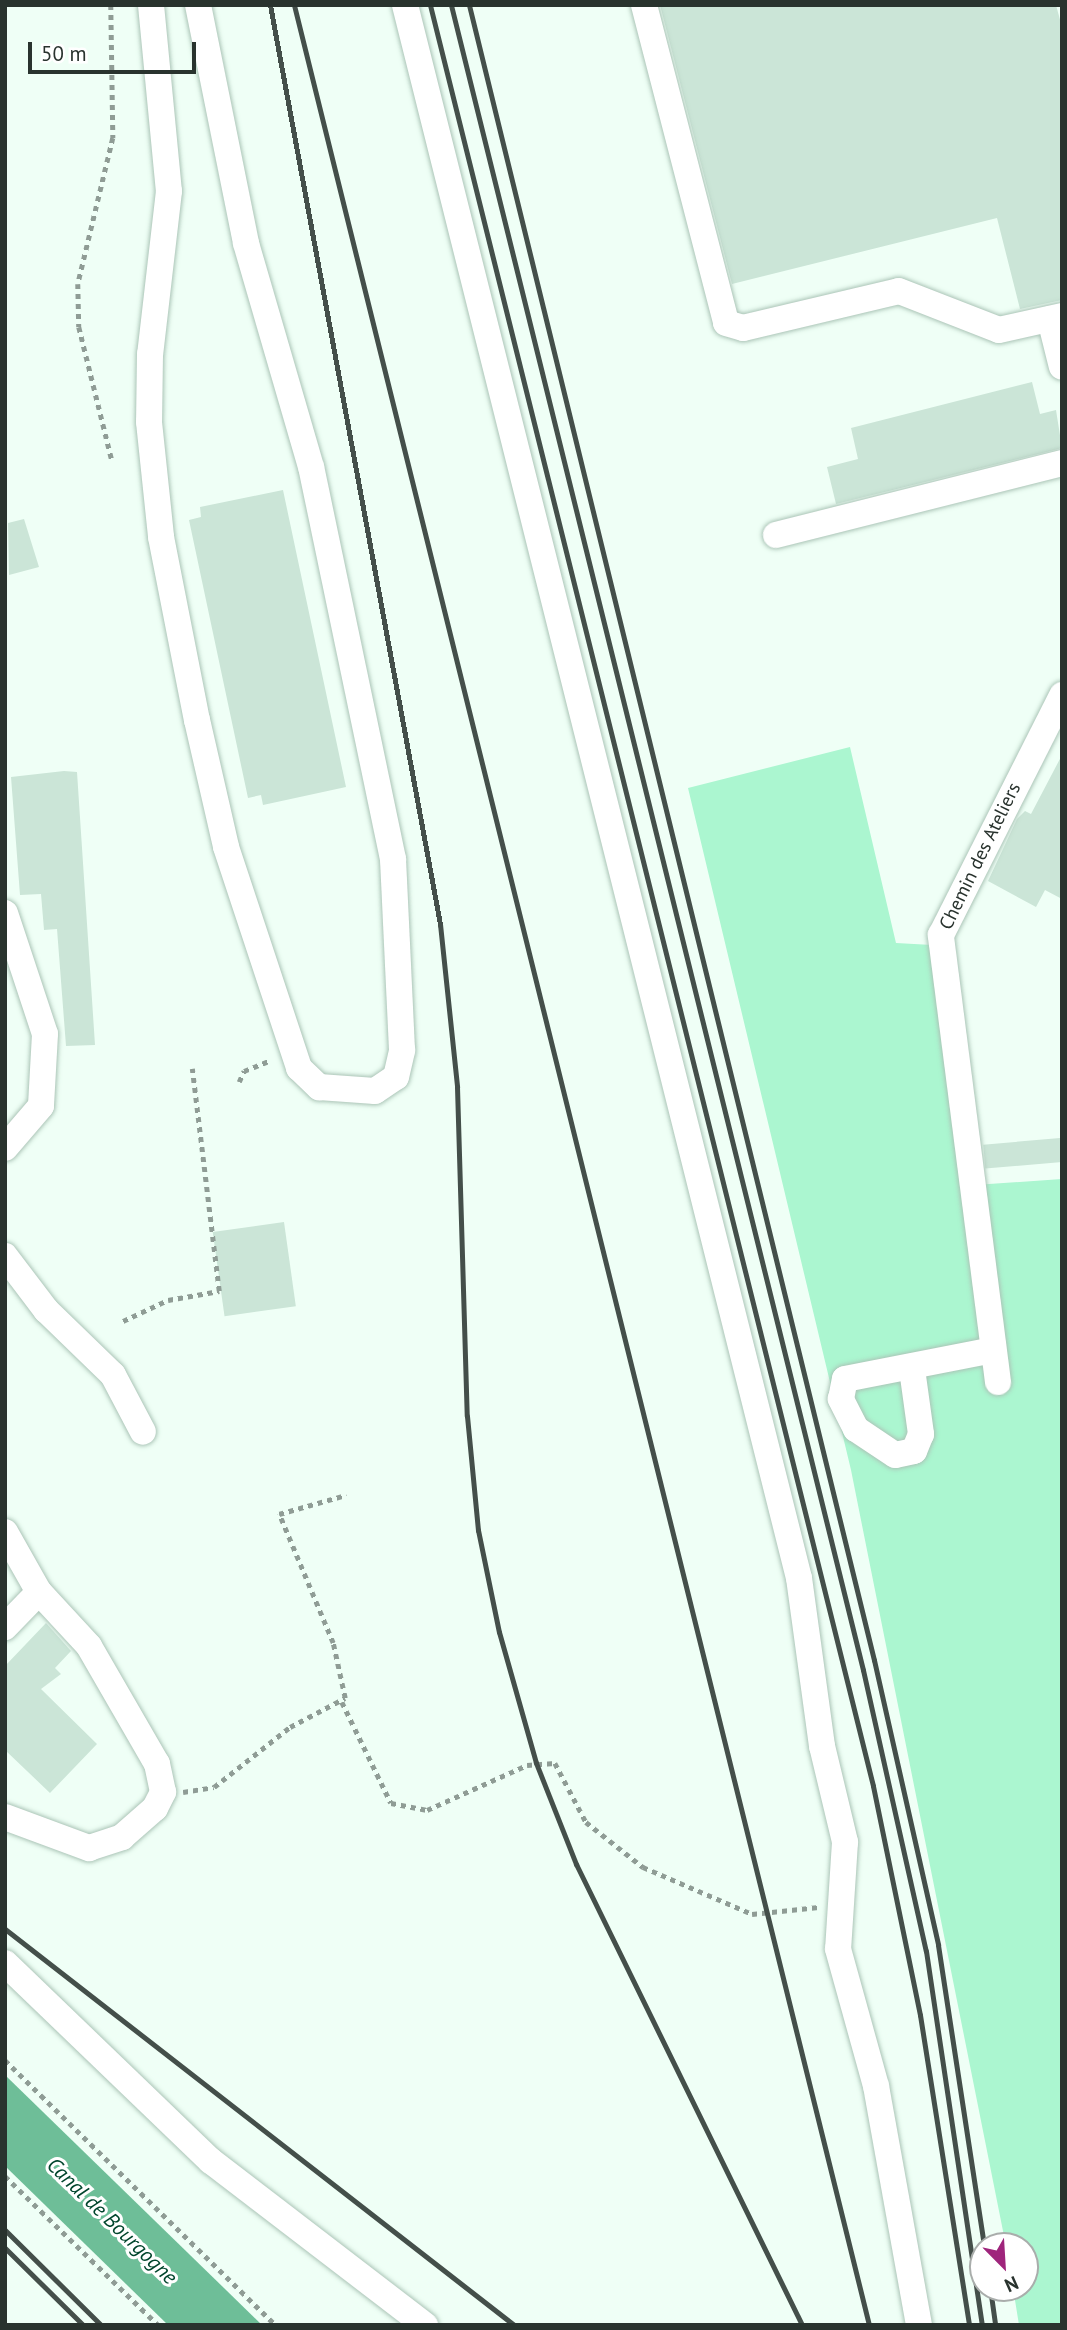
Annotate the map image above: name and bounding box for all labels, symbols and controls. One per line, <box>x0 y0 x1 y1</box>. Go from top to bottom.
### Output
scale bar <box>32 28 200 72</box>
text: 50 m <box>41 40 87 67</box>
street label: Chemin des Ateliers <box>934 779 1026 933</box>
water label: Canal de Bourgogne <box>42 2152 182 2290</box>
north arrow <box>969 2232 1039 2302</box>
text: N <box>1001 2271 1022 2298</box>

